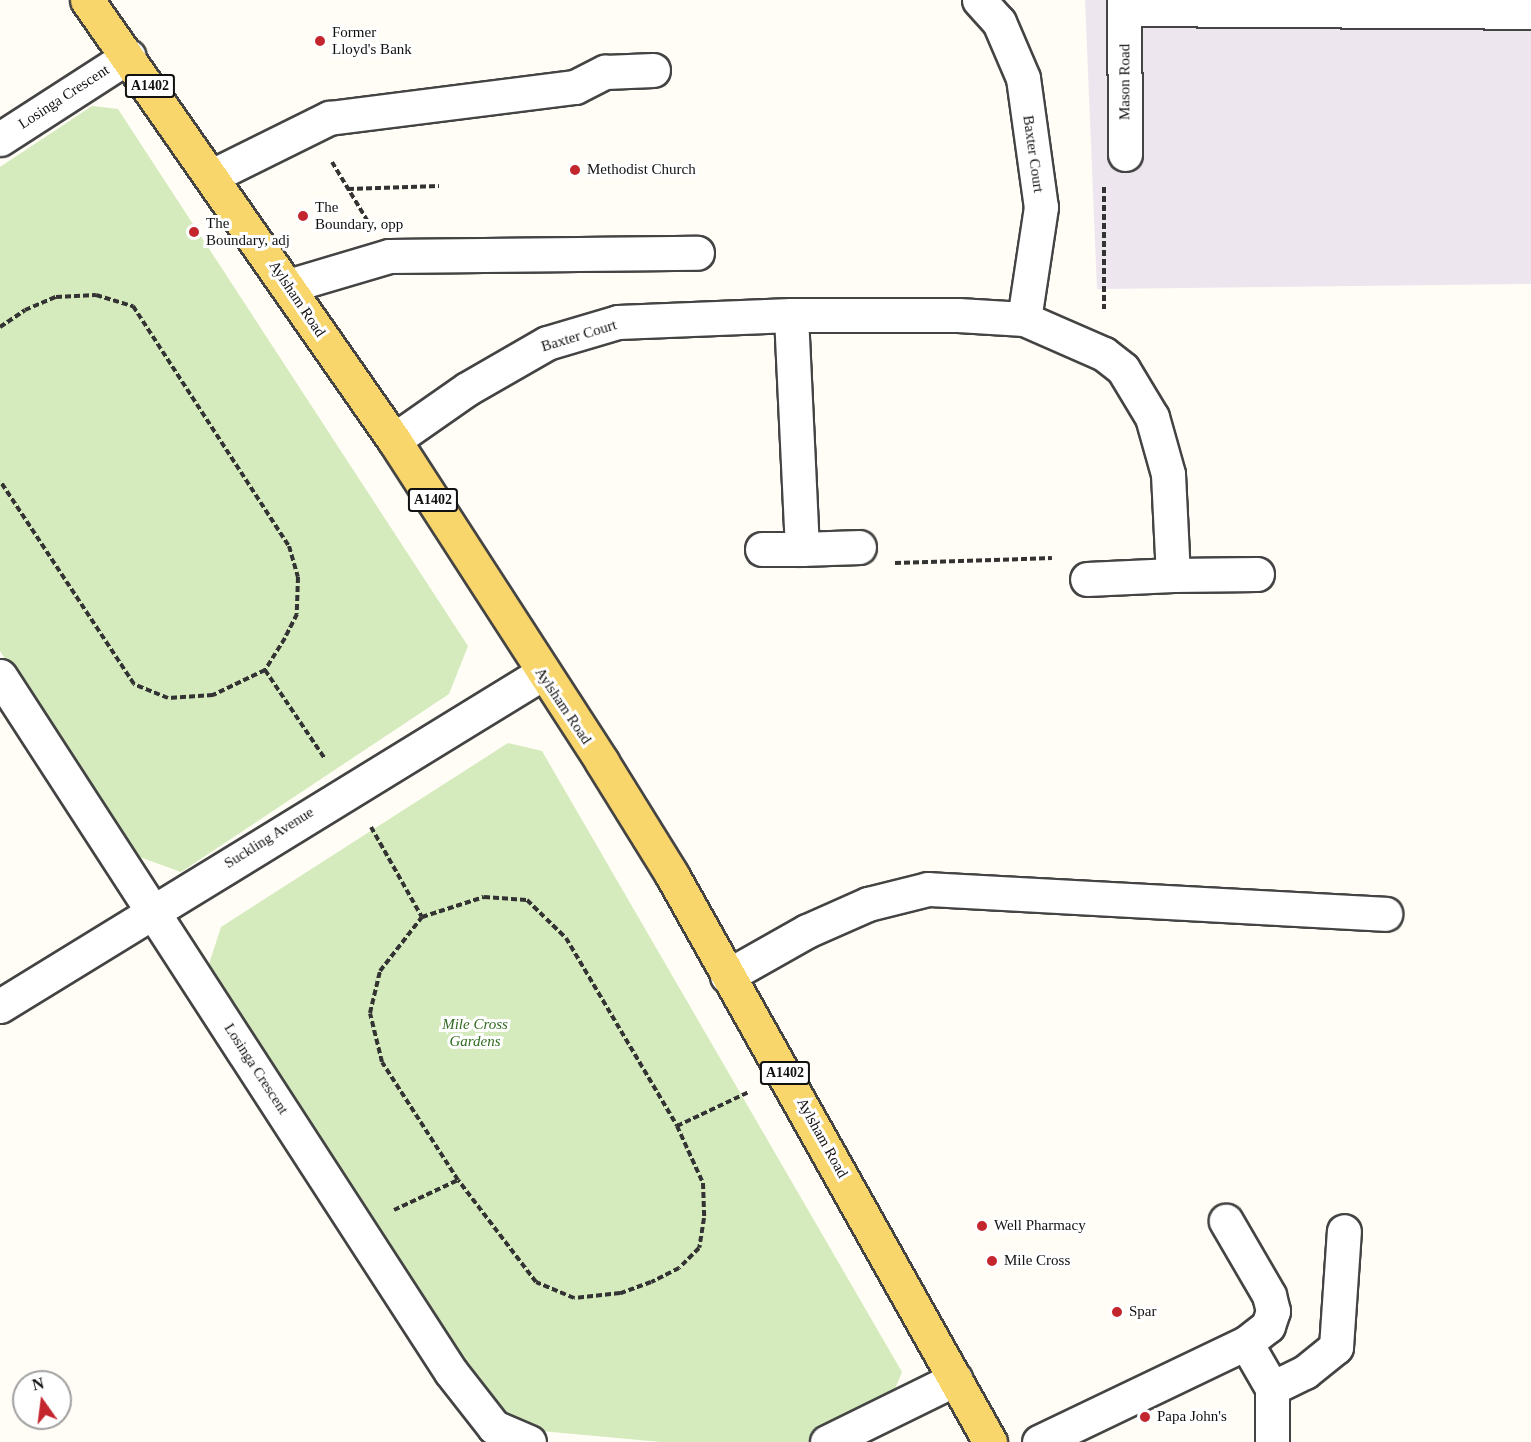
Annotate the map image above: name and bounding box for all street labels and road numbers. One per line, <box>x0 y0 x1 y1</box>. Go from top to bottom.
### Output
street label: Mason Road <box>1116 44 1134 120</box>
street label: Losinga Crescent <box>15 61 113 133</box>
road number: A1402 <box>124 75 176 97</box>
street label: Baxter Court <box>1019 114 1047 194</box>
street label: Aylsham Road <box>265 257 329 341</box>
street label: Baxter Court <box>539 316 619 356</box>
road number: A1402 <box>408 489 458 511</box>
street label: Aylsham Road <box>531 664 595 748</box>
street label: Suckling Avenue <box>221 803 317 873</box>
street label: Losinga Crescent <box>220 1020 292 1118</box>
road number: A1402 <box>760 1062 810 1084</box>
street label: Aylsham Road <box>793 1095 851 1181</box>

